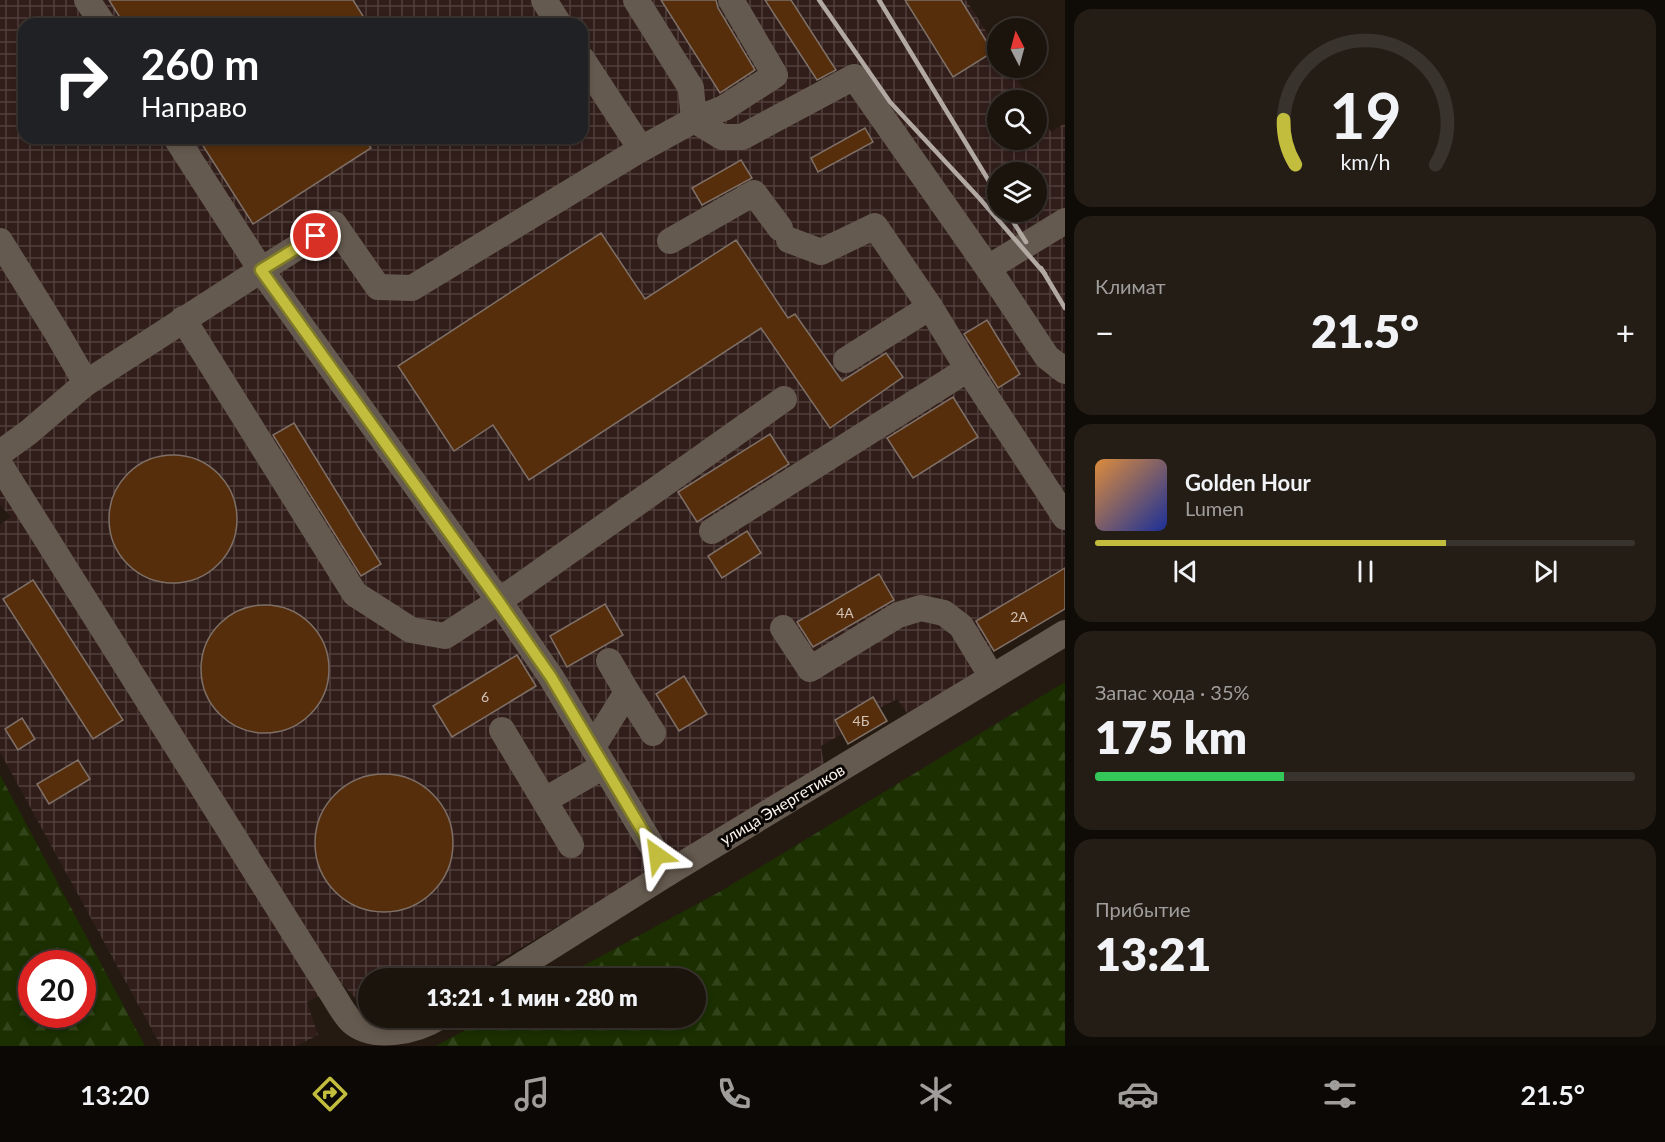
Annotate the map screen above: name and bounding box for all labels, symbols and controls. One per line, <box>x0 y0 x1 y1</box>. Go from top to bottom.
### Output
north arrow <box>987 18 1047 78</box>
map controls <box>987 18 1047 222</box>
text: 260 m <box>141 39 259 89</box>
icon: right <box>42 42 120 120</box>
text: 19 <box>1329 77 1401 152</box>
text: Направо <box>141 90 247 123</box>
button: search <box>987 90 1047 150</box>
text: km/h <box>1340 150 1390 176</box>
button: layers <box>987 162 1047 222</box>
pin <box>290 210 341 261</box>
icon: arrive <box>299 219 332 252</box>
text: Климат <box>1095 274 1166 298</box>
text: 21.5° <box>1311 304 1419 358</box>
text: − <box>1095 312 1114 352</box>
text: + <box>1616 312 1635 352</box>
text: Golden Hour <box>1185 469 1311 496</box>
text: Lumen <box>1185 496 1244 520</box>
icon: previous <box>1169 555 1202 588</box>
icon: pause <box>1349 555 1382 588</box>
icon: next <box>1529 555 1562 588</box>
house number: 4А <box>836 604 854 621</box>
house number: 2А <box>1010 608 1028 625</box>
text: Запас хода · 35% <box>1095 680 1250 704</box>
house number: 6 <box>481 688 489 705</box>
text: 175 km <box>1095 710 1247 764</box>
house number: 4Б <box>853 712 870 729</box>
street label: улица Энергетиков <box>716 759 848 849</box>
position arrow <box>625 823 689 887</box>
text: Прибытие <box>1095 897 1191 921</box>
text: 13:21 <box>1095 927 1211 981</box>
speed limit sign: 20 <box>18 950 96 1028</box>
text: 13:21 · 1 мин · 280 m <box>426 984 638 1011</box>
icon: directions <box>309 1073 351 1115</box>
icon: music <box>511 1073 553 1115</box>
icon: phone <box>713 1073 755 1115</box>
icon: climate <box>915 1073 957 1115</box>
icon: car <box>1117 1073 1159 1115</box>
icon: filters <box>1319 1073 1361 1115</box>
text: 13:20 <box>80 1078 150 1111</box>
text: 21.5° <box>1520 1078 1585 1111</box>

